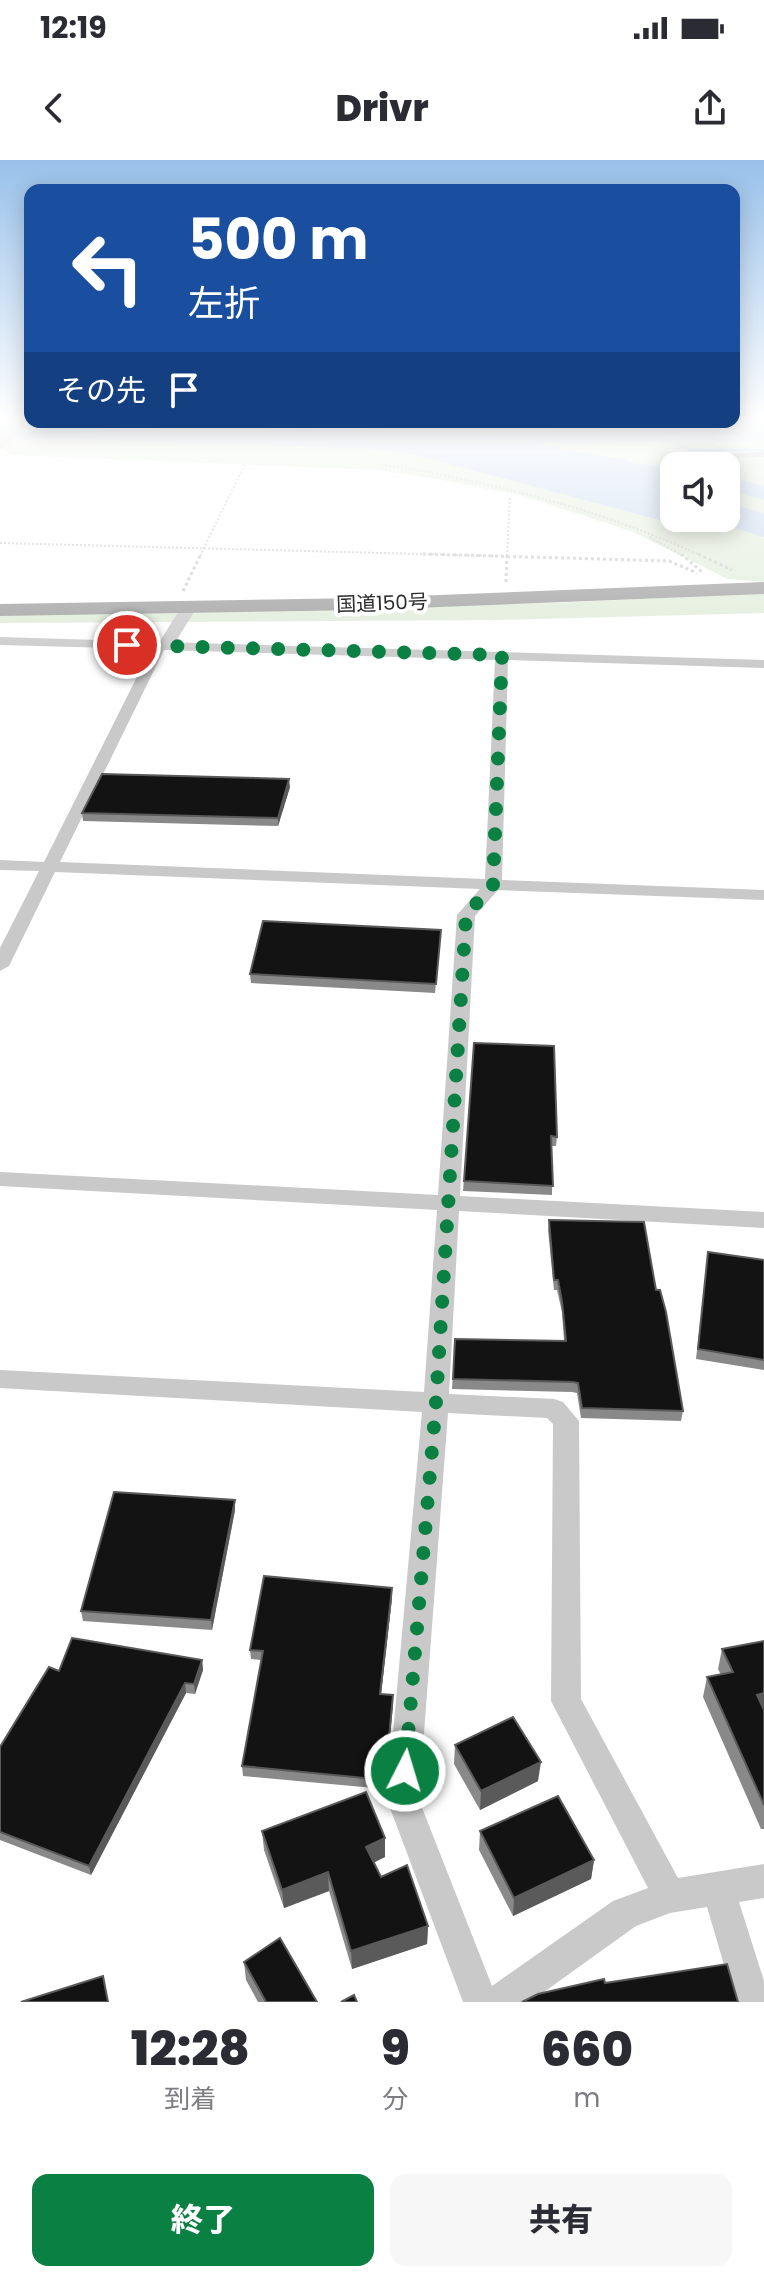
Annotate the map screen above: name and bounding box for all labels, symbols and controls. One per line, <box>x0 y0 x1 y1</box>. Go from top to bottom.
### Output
text: 12:19 <box>40 6 107 49</box>
text: Drivr <box>335 83 429 134</box>
icon: back <box>32 86 76 130</box>
icon: share <box>688 86 732 130</box>
text: 500 m <box>188 200 369 279</box>
icon: left <box>56 216 160 320</box>
text: 左折 <box>188 278 260 329</box>
icon: arrive <box>162 368 206 412</box>
text: その先 <box>56 369 146 412</box>
map controls <box>660 452 740 532</box>
button: sound <box>660 452 740 532</box>
street label: 国道150号 <box>336 587 428 619</box>
pin <box>93 611 161 679</box>
icon: arrive <box>105 623 149 667</box>
position arrow <box>363 1729 447 1813</box>
text: 12:28 <box>131 2015 250 2082</box>
text: 9 <box>381 2015 410 2082</box>
text: 660 <box>541 2016 633 2083</box>
text: m <box>573 2080 600 2116</box>
text: 到着 <box>164 2081 216 2117</box>
text: 分 <box>382 2081 408 2117</box>
button: 終了 <box>32 2174 374 2266</box>
button: 共有 <box>390 2174 732 2266</box>

